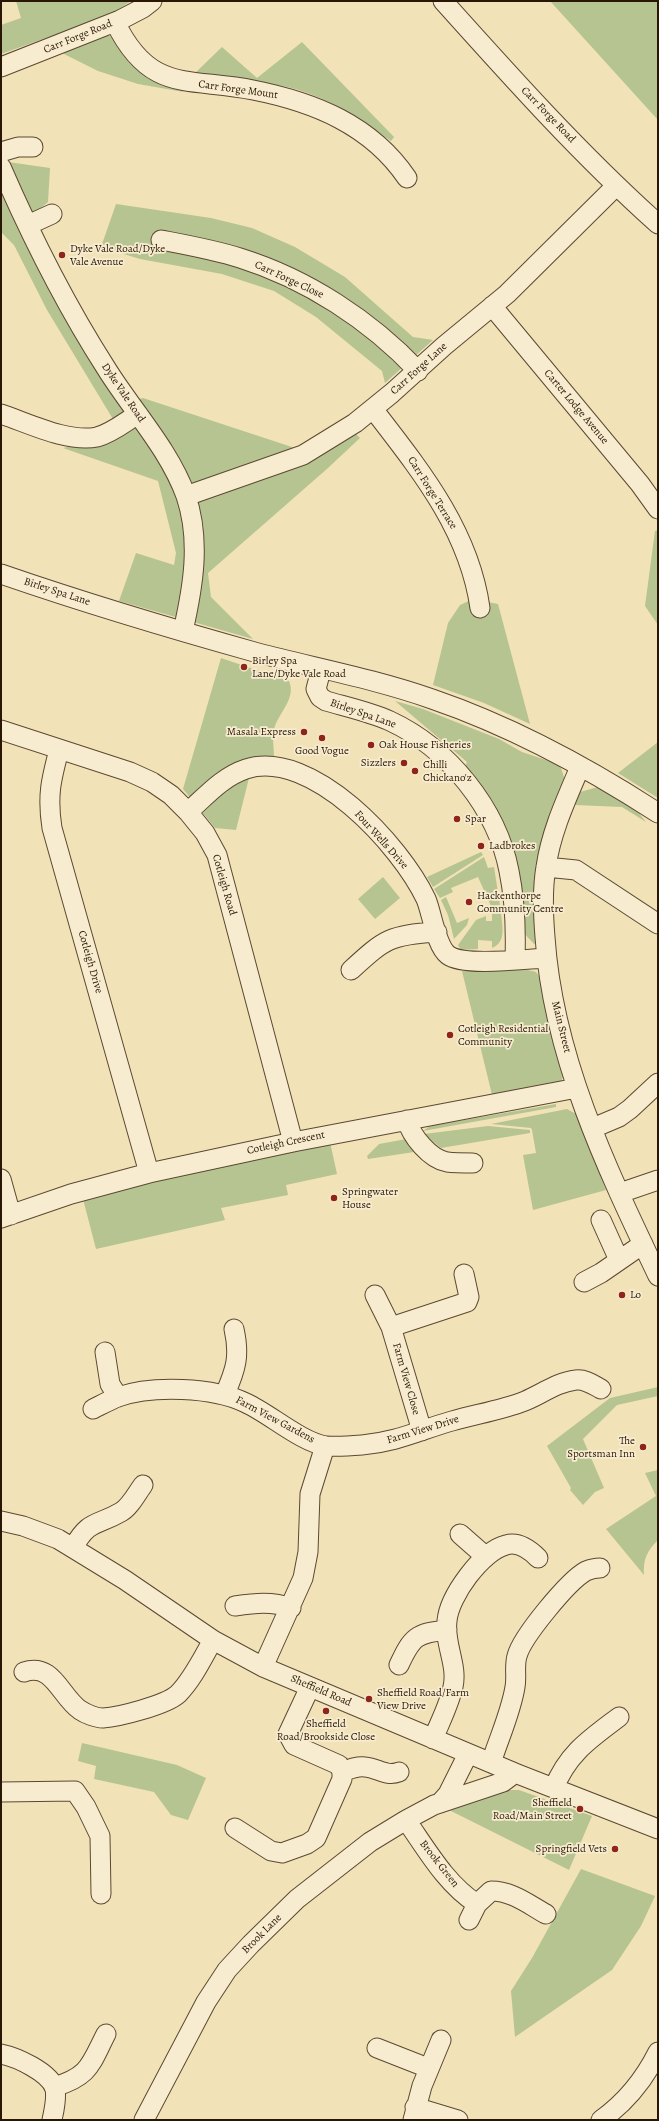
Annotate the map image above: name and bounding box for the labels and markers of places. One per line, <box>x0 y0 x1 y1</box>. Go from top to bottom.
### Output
place label: Dyke Vale Road/Dyke Vale Avenue <box>70 242 165 268</box>
marker: Dyke Vale Road/Dyke Vale Avenue <box>57 250 67 260</box>
place label: Birley Spa Lane/Dyke Vale Road <box>252 654 346 680</box>
marker: Birley Spa Lane/Dyke Vale Road <box>239 662 249 672</box>
place label: Masala Express <box>227 725 296 739</box>
marker: Masala Express <box>299 727 309 737</box>
marker: Good Vogue <box>317 733 327 743</box>
place label: Oak House Fisheries <box>379 738 471 752</box>
marker: Oak House Fisheries <box>366 740 376 750</box>
place label: Good Vogue <box>295 744 349 758</box>
place label: Sizzlers <box>361 756 396 770</box>
marker: Sizzlers <box>399 758 409 768</box>
place label: Chilli Chickano'z <box>423 758 472 784</box>
marker: Chilli Chickano'z <box>410 766 420 776</box>
place label: Spar <box>465 812 486 826</box>
marker: Spar <box>452 814 462 824</box>
place label: Ladbrokes <box>489 839 535 853</box>
marker: Ladbrokes <box>476 841 486 851</box>
place label: Hackenthorpe Community Centre <box>477 889 564 915</box>
marker: Hackenthorpe Community Centre <box>464 897 474 907</box>
place label: Cotleigh Residential Community <box>458 1022 548 1048</box>
marker: Cotleigh Residential Community <box>445 1030 455 1040</box>
place label: Springwater House <box>342 1185 398 1211</box>
marker: Springwater House <box>329 1193 339 1203</box>
place label: Lo <box>630 1288 641 1302</box>
marker: Lo <box>617 1290 627 1300</box>
place label: The Sportsman Inn <box>567 1434 635 1460</box>
marker: The Sportsman Inn <box>638 1442 648 1452</box>
place label: Sheffield Road/Farm View Drive <box>377 1686 469 1712</box>
marker: Sheffield Road/Farm View Drive <box>364 1694 374 1704</box>
marker: Sheffield Road/Brookside Close <box>321 1706 331 1716</box>
place label: Sheffield Road/Brookside Close <box>277 1717 375 1743</box>
place label: Sheffield Road/Main Street <box>493 1796 572 1822</box>
marker: Sheffield Road/Main Street <box>575 1804 585 1814</box>
place label: Springfield Vets <box>536 1842 607 1856</box>
marker: Springfield Vets <box>610 1844 620 1854</box>

